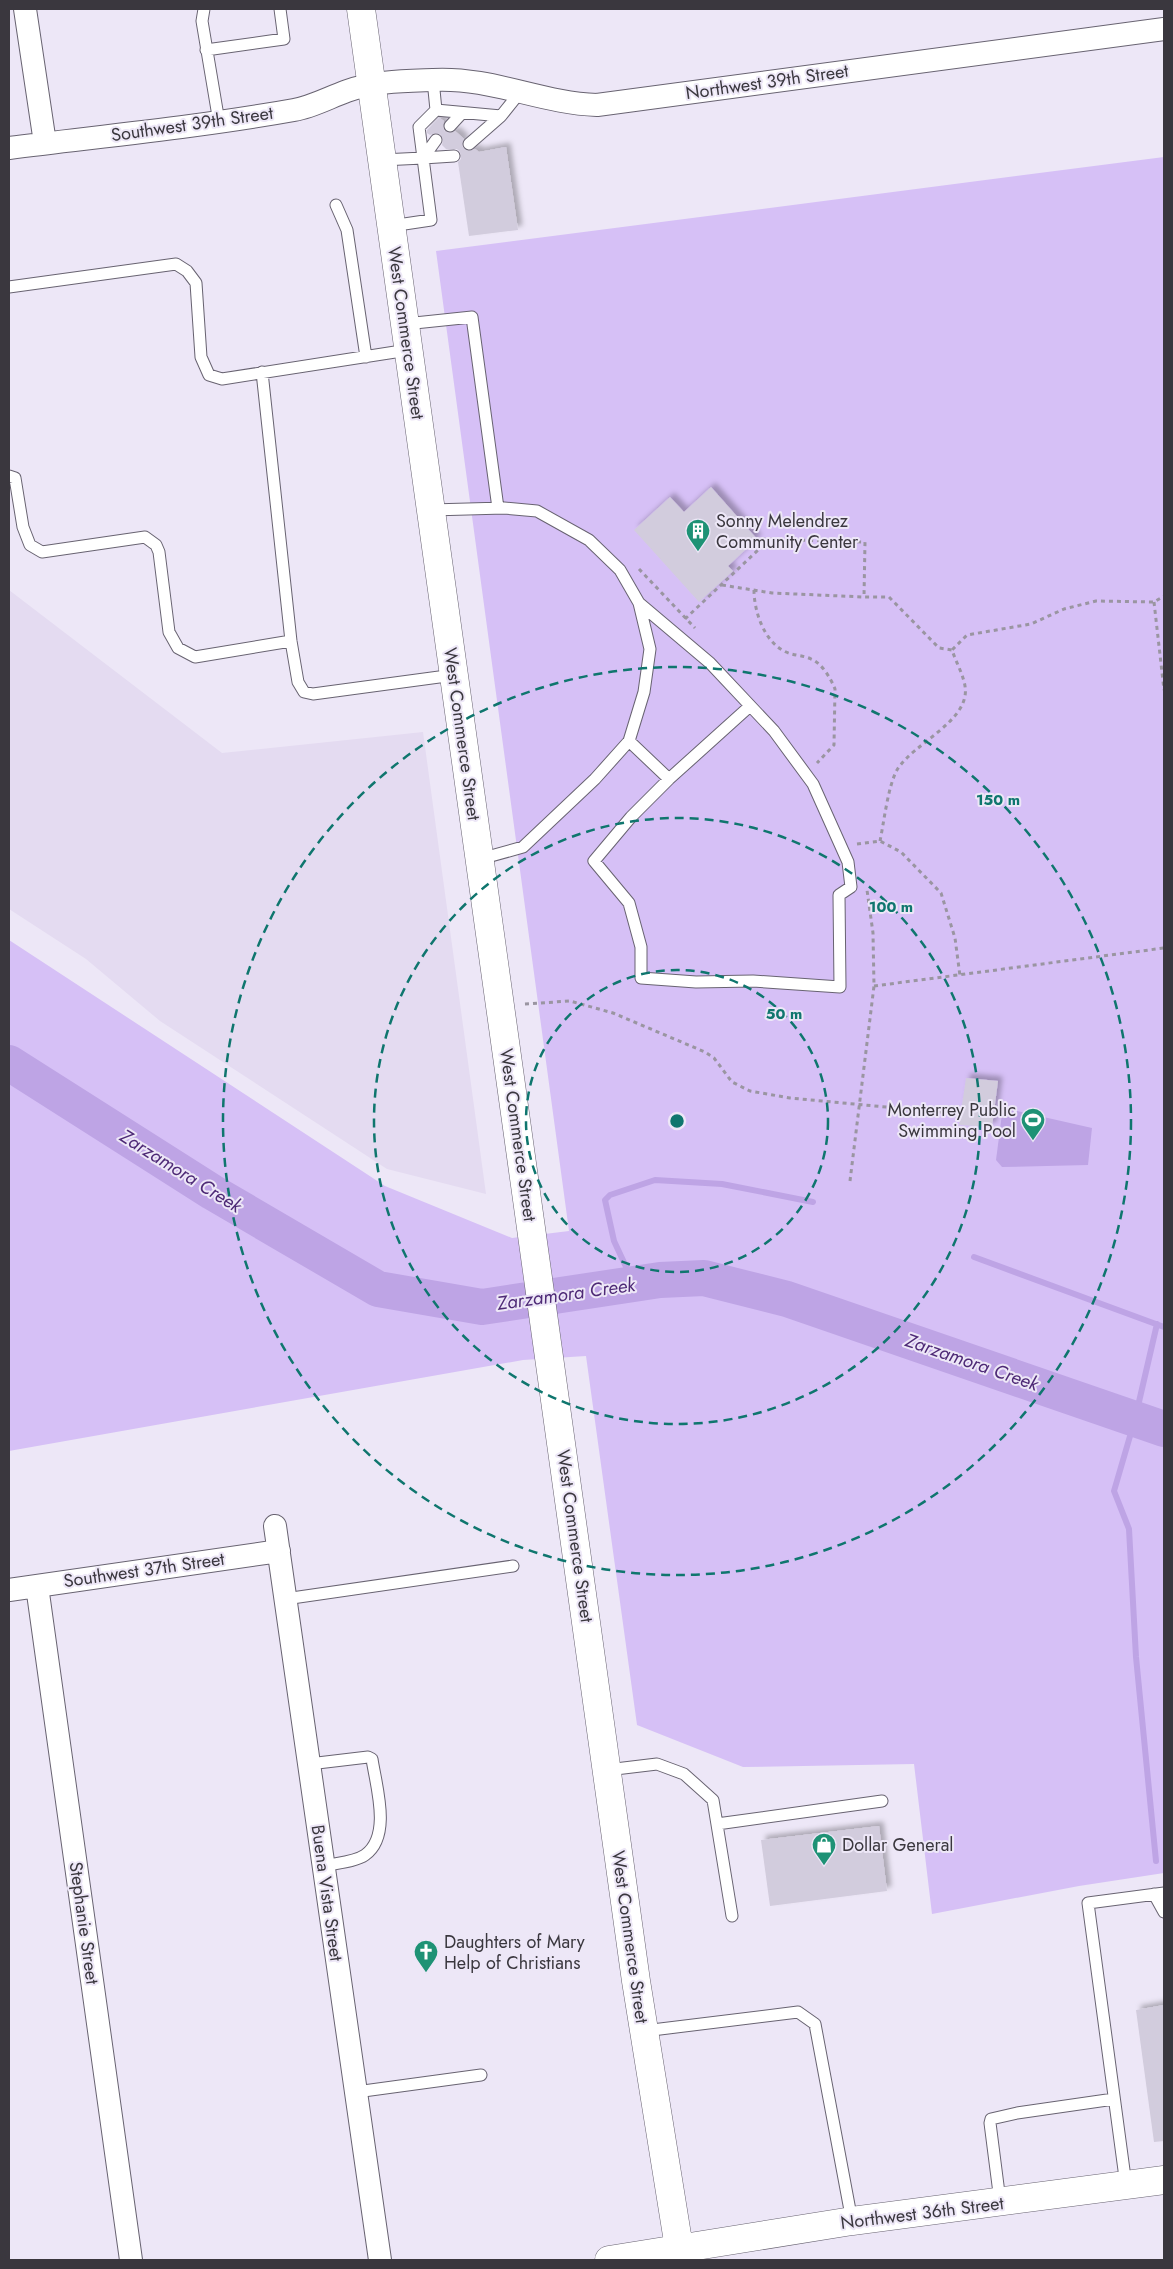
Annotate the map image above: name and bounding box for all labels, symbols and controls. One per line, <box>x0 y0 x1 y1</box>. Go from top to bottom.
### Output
street label: Northwest 39th Street <box>684 58 851 106</box>
street label: Southwest 39th Street <box>109 100 275 148</box>
street label: West Commerce Street <box>381 245 431 422</box>
place label: Sonny Melendrez Community Center <box>716 508 859 555</box>
building icon: Sonny Melendrez Community Center <box>685 518 711 552</box>
street label: West Commerce Street <box>437 646 487 823</box>
text: 150 m <box>976 789 1020 811</box>
text: 100 m <box>869 896 913 918</box>
text: 50 m <box>766 1003 802 1025</box>
street label: West Commerce Street <box>493 1047 543 1224</box>
place label: Monterrey Public Swimming Pool <box>888 1097 1016 1144</box>
sports icon: Monterrey Public Swimming Pool <box>1020 1107 1046 1141</box>
centre of rings <box>668 1112 686 1130</box>
water label: Zarzamora Creek <box>114 1122 248 1220</box>
water label: Zarzamora Creek <box>494 1271 638 1317</box>
water label: Zarzamora Creek <box>901 1326 1043 1398</box>
street label: West Commerce Street <box>550 1448 600 1625</box>
street label: Southwest 37th Street <box>62 1546 227 1594</box>
street label: Buena Vista Street <box>305 1823 350 1964</box>
shop icon: Dollar General <box>811 1832 837 1866</box>
place label: Dollar General <box>842 1832 954 1858</box>
street label: West Commerce Street <box>605 1849 655 2026</box>
street label: Stephanie Street <box>63 1860 106 1987</box>
place label: Daughters of Mary Help of Christians <box>444 1929 585 1976</box>
church icon: Daughters of Mary Help of Christians <box>413 1939 439 1973</box>
street label: Northwest 36th Street <box>839 2190 1006 2236</box>

